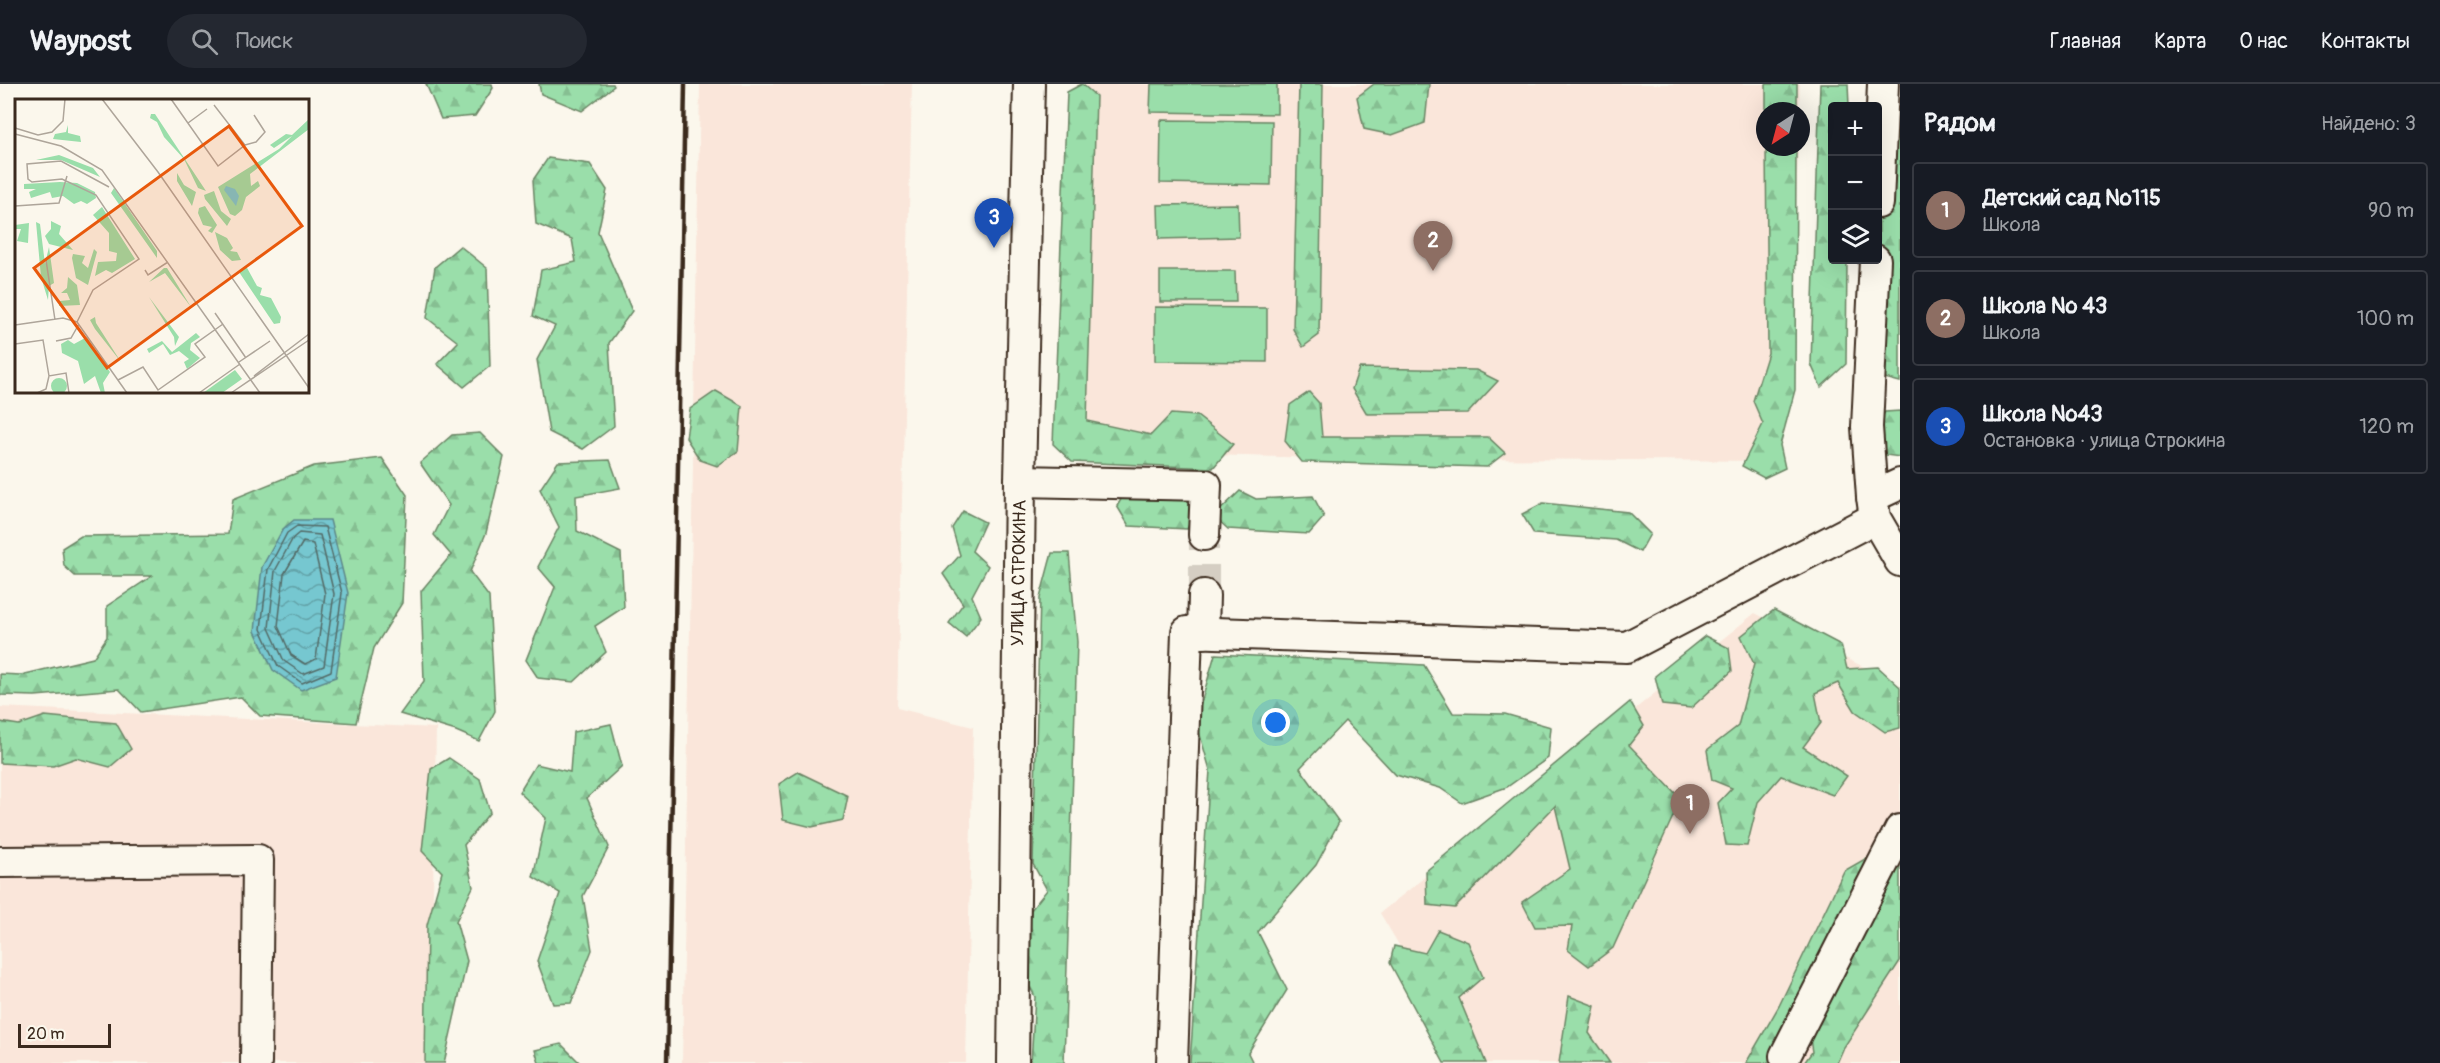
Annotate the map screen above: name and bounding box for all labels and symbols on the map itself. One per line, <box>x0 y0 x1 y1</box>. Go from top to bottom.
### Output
inset map <box>15 99 309 393</box>
north arrow <box>1756 102 1810 156</box>
pin: 3 <box>974 198 1014 248</box>
pin: 2 <box>1414 222 1452 271</box>
street label: УЛИЦА СТРОКИНА <box>1006 499 1032 646</box>
your location <box>1261 708 1290 737</box>
pin: 1 <box>1670 784 1710 834</box>
scale bar <box>18 1021 111 1048</box>

